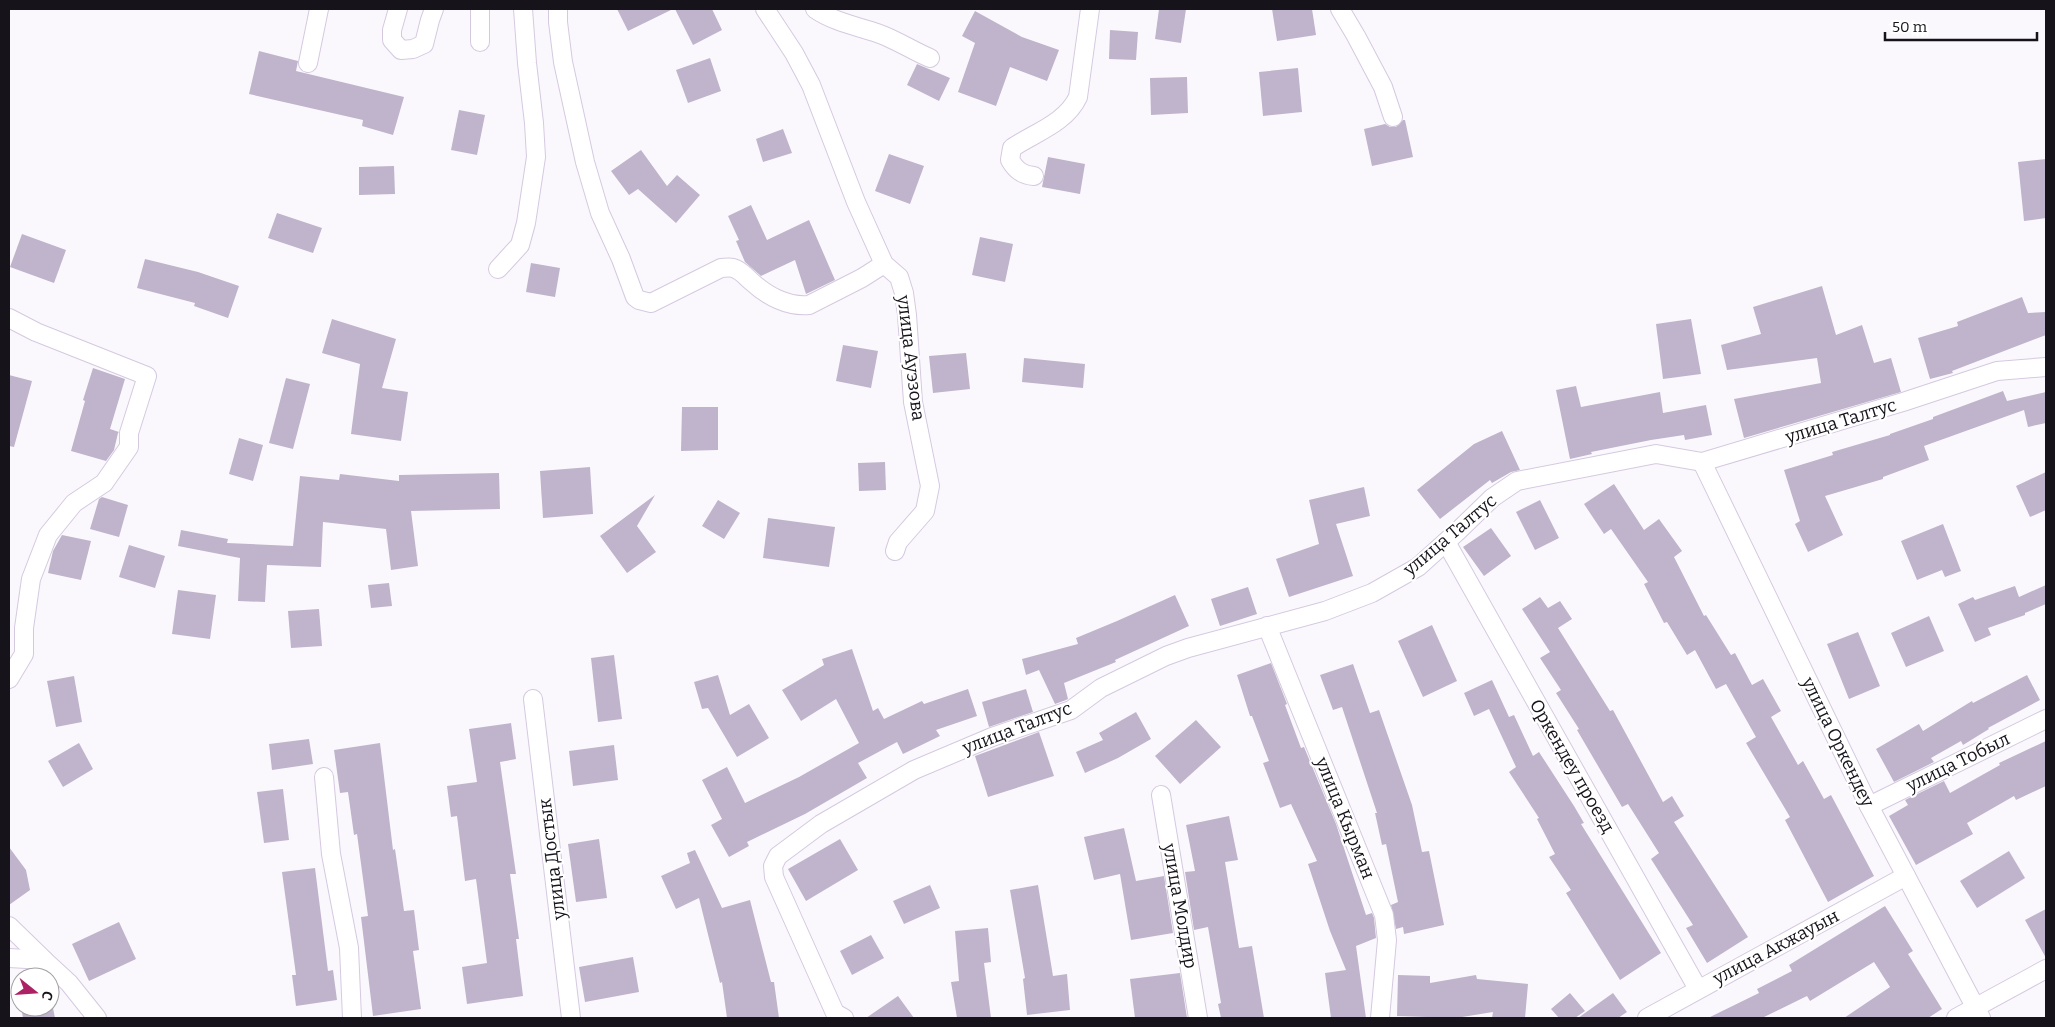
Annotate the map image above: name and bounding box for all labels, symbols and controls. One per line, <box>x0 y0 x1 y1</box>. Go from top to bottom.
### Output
scale bar <box>1885 10 2038 42</box>
text: 50 m <box>1892 18 1928 36</box>
street label: улица Ауэзова <box>892 293 930 422</box>
street label: улица Талтус <box>1782 394 1899 449</box>
street label: улица Талтус <box>1398 490 1501 581</box>
street label: улица Оркендеу <box>1797 673 1879 811</box>
street label: Оркендеу проезд <box>1525 695 1619 837</box>
street label: улица Талтус <box>959 697 1075 759</box>
street label: улица Тобыл <box>1902 727 2014 797</box>
street label: улица Кырман <box>1310 753 1379 882</box>
street label: улица Достык <box>534 797 570 922</box>
street label: улица Молдир <box>1158 841 1202 970</box>
street label: улица Акжауын <box>1708 905 1843 990</box>
north arrow <box>10 967 60 1017</box>
text: С <box>37 989 56 1003</box>

